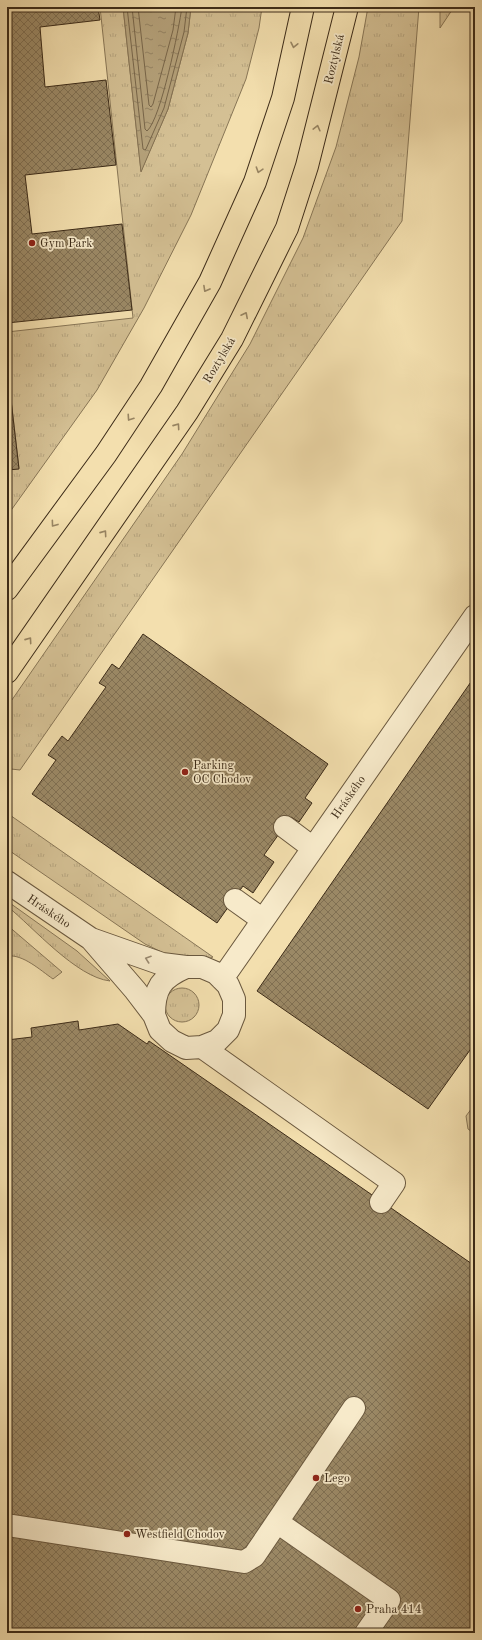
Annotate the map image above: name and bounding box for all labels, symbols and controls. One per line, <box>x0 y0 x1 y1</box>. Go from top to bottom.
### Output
street label: Roztylská <box>323 33 347 85</box>
one-way arrow <box>291 42 299 48</box>
one-way arrow <box>312 125 320 131</box>
one-way arrow <box>255 166 264 173</box>
marker: Gym Park <box>27 238 37 248</box>
place label: Gym Park <box>40 238 93 250</box>
one-way arrow <box>204 285 211 292</box>
one-way arrow <box>240 312 247 319</box>
street label: Roztylská <box>202 336 238 385</box>
one-way arrow <box>127 414 135 421</box>
one-way arrow <box>172 424 179 431</box>
one-way arrow <box>52 520 59 527</box>
one-way arrow <box>99 531 106 538</box>
one-way arrow <box>24 637 32 644</box>
place label: Parking OC Chodov <box>193 760 252 786</box>
marker: Parking OC Chodov <box>180 767 190 777</box>
street label: Hráského <box>330 774 368 821</box>
street label: Hráského <box>24 893 72 931</box>
one-way arrow <box>145 955 152 964</box>
marker: Lego <box>311 1473 321 1483</box>
place label: Lego <box>324 1473 350 1485</box>
marker: Westfield Chodov <box>122 1529 132 1539</box>
place label: Westfield Chodov <box>135 1529 226 1541</box>
marker: Praha 414 <box>353 1604 363 1614</box>
place label: Praha 414 <box>366 1604 422 1616</box>

